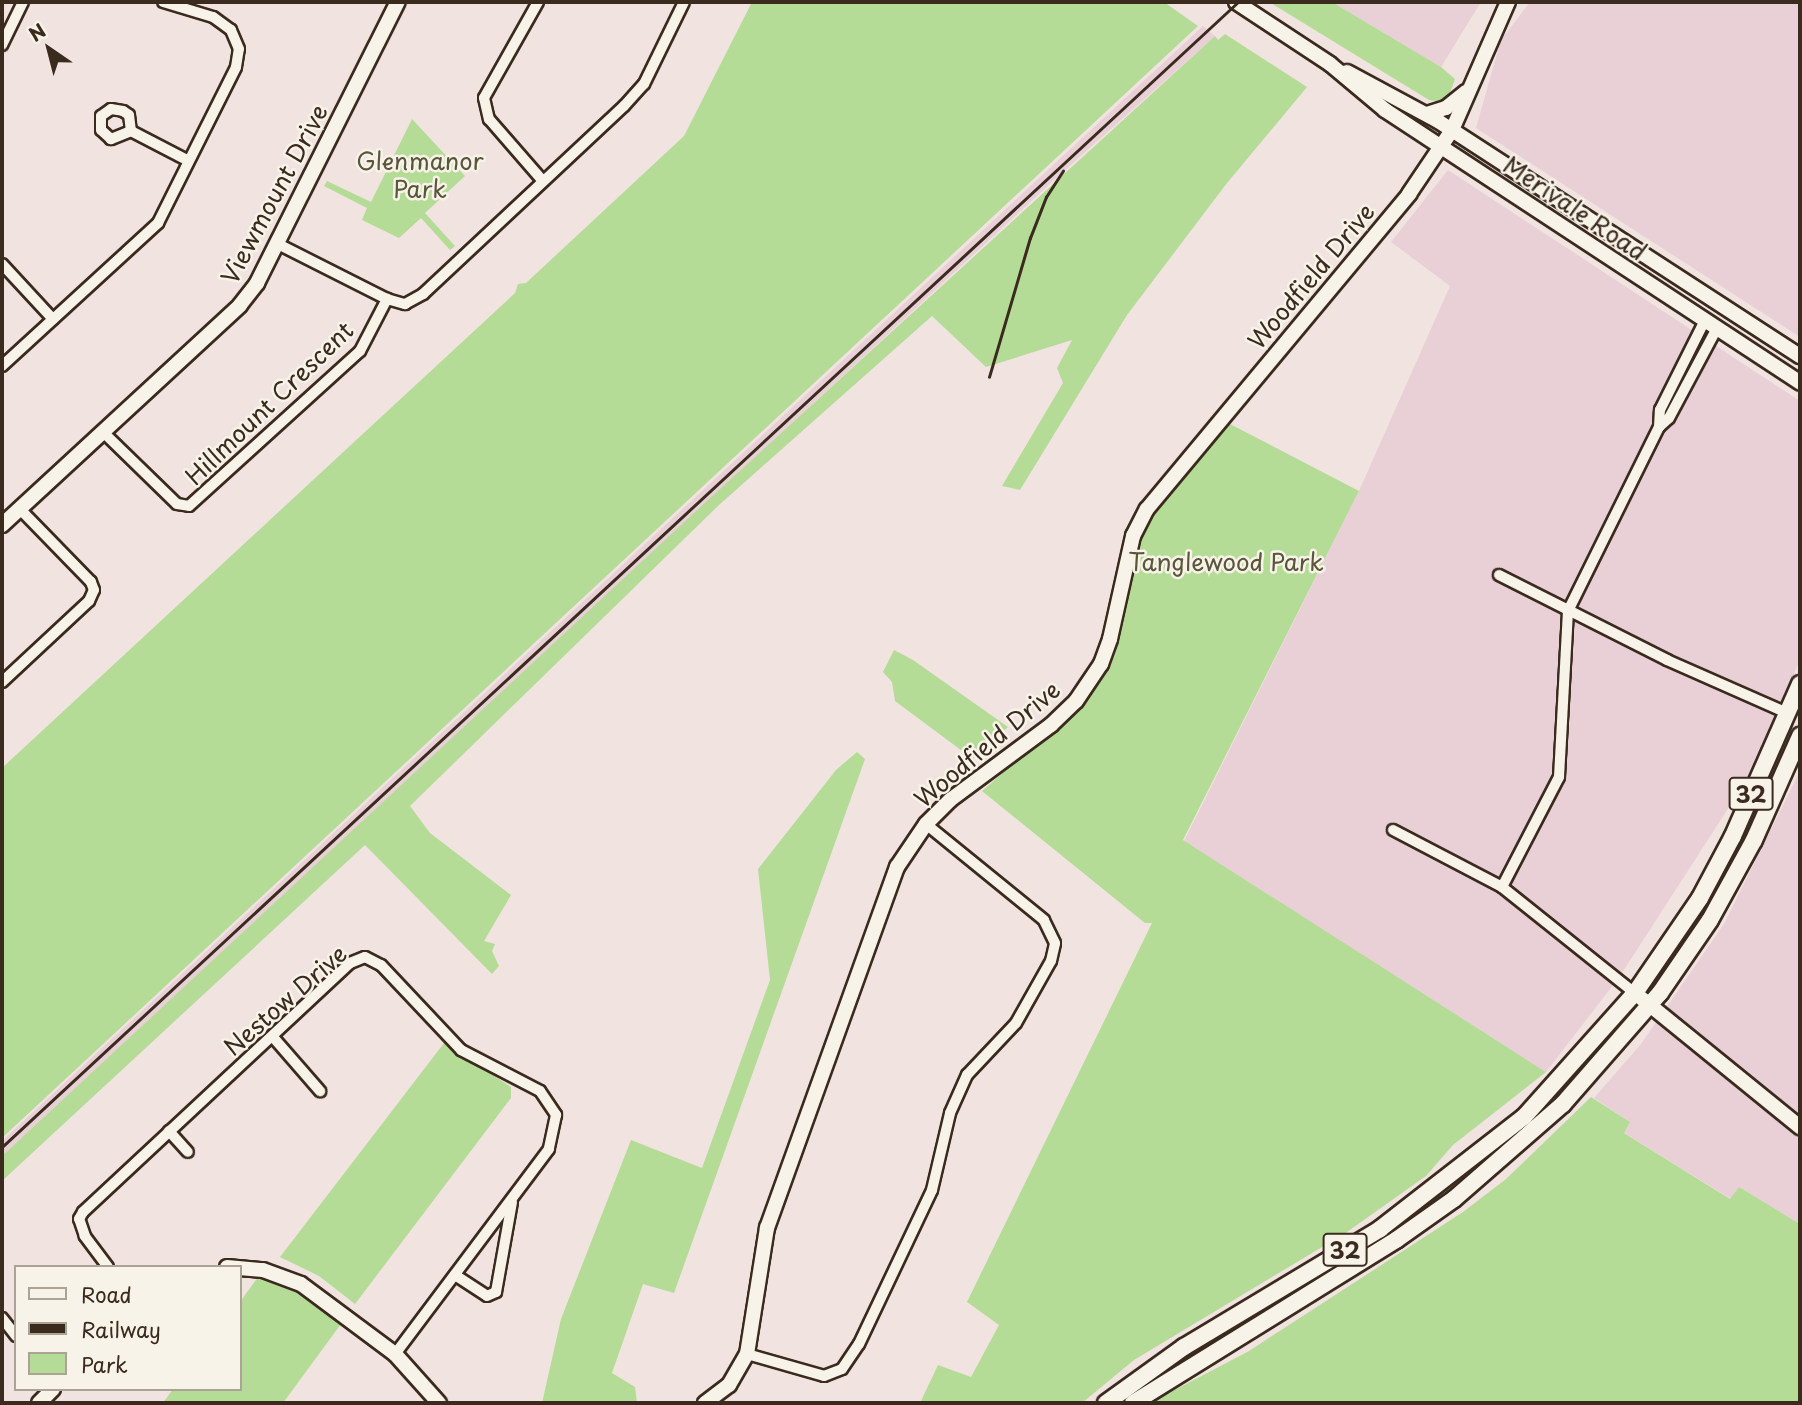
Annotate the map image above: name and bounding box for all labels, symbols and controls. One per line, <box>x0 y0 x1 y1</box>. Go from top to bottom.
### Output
north arrow <box>14 14 84 84</box>
text: N <box>23 16 51 48</box>
street label: Viewmount Drive <box>215 100 333 288</box>
park label: Glenmanor Park <box>356 147 484 203</box>
street label: Merivale Road <box>1498 150 1652 266</box>
street label: Woodfield Drive <box>1242 197 1380 355</box>
street label: Hillmount Crescent <box>180 316 358 490</box>
park label: Tanglewood Park <box>1128 548 1324 576</box>
street label: Woodfield Drive <box>908 675 1066 813</box>
road number: 32 <box>1728 774 1774 814</box>
street label: Nestow Drive <box>217 939 353 1061</box>
road number: 32 <box>1322 1231 1368 1270</box>
legend <box>14 1265 242 1391</box>
text: Road <box>81 1278 132 1310</box>
text: Railway <box>81 1313 161 1345</box>
text: Park <box>81 1348 128 1380</box>

